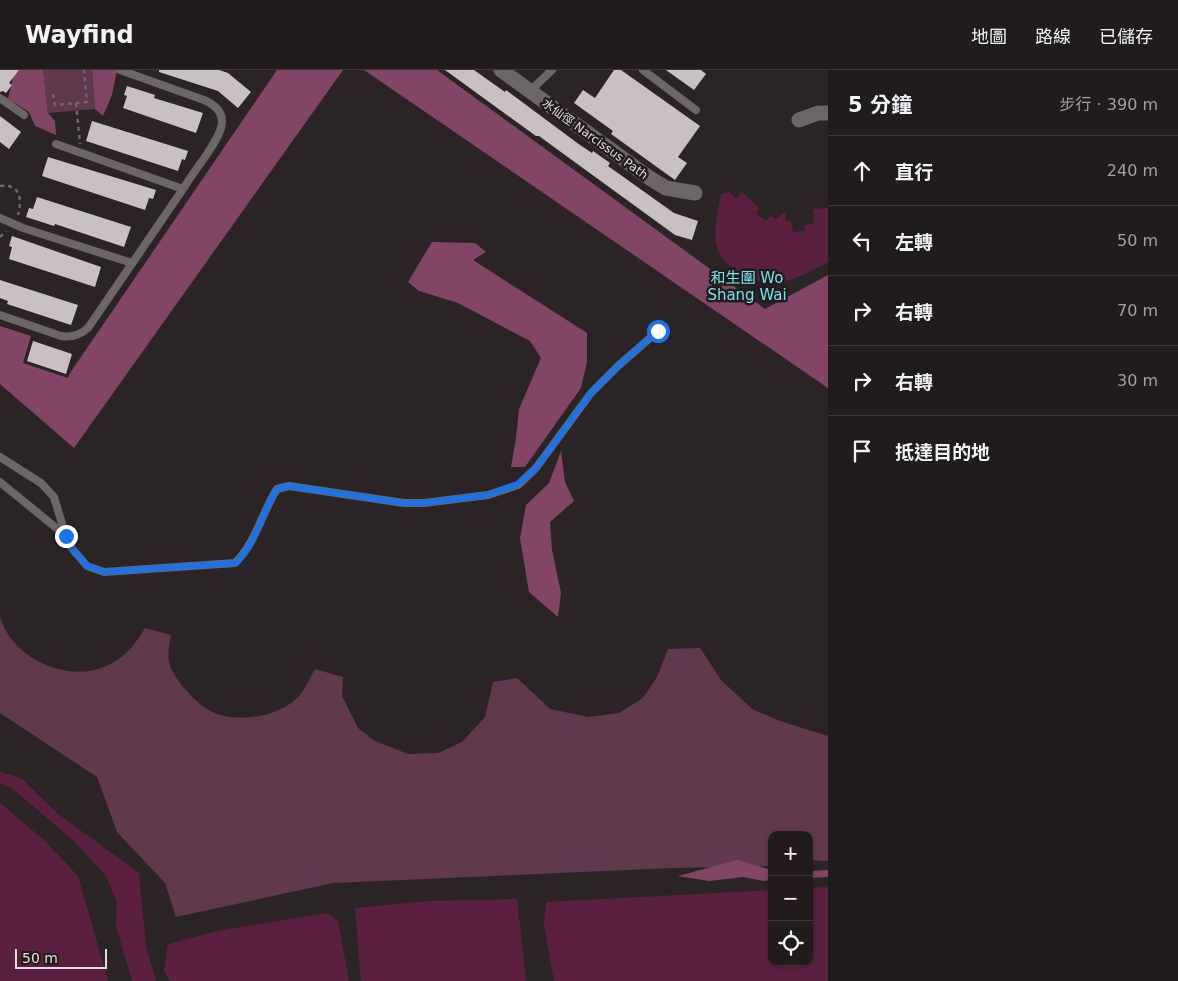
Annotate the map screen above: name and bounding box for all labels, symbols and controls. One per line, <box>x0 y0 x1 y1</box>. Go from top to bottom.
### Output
text: Wayfind <box>25 21 134 49</box>
text: 地圖 <box>971 26 1007 47</box>
text: 路線 <box>1035 26 1071 47</box>
text: 已儲存 <box>1099 26 1153 47</box>
text: 5 分鐘 <box>848 93 912 117</box>
text: 步行 · 390 m <box>1060 95 1158 114</box>
street label: 水仙徑 Narcissus Path <box>539 96 651 182</box>
icon: ahead <box>848 157 876 185</box>
text: 直行 <box>895 161 933 183</box>
text: 240 m <box>1107 161 1158 180</box>
icon: left <box>848 227 876 255</box>
text: 左轉 <box>895 231 933 253</box>
text: 50 m <box>1117 231 1158 250</box>
district label: 和生圍 Wo Shang Wai <box>707 269 787 304</box>
icon: right <box>848 297 876 325</box>
text: 右轉 <box>895 301 933 323</box>
text: 70 m <box>1117 301 1158 320</box>
route start <box>647 320 670 343</box>
icon: right <box>848 367 876 395</box>
text: 右轉 <box>895 371 933 393</box>
text: 30 m <box>1117 371 1158 390</box>
icon: arrive <box>848 437 876 465</box>
text: 抵達目的地 <box>895 441 990 463</box>
route end <box>55 525 78 548</box>
map controls <box>768 831 813 966</box>
button: + <box>768 831 813 876</box>
button: − <box>768 876 813 921</box>
button: locate <box>768 921 813 966</box>
scale bar <box>15 946 108 969</box>
text: 50 m <box>22 950 58 966</box>

